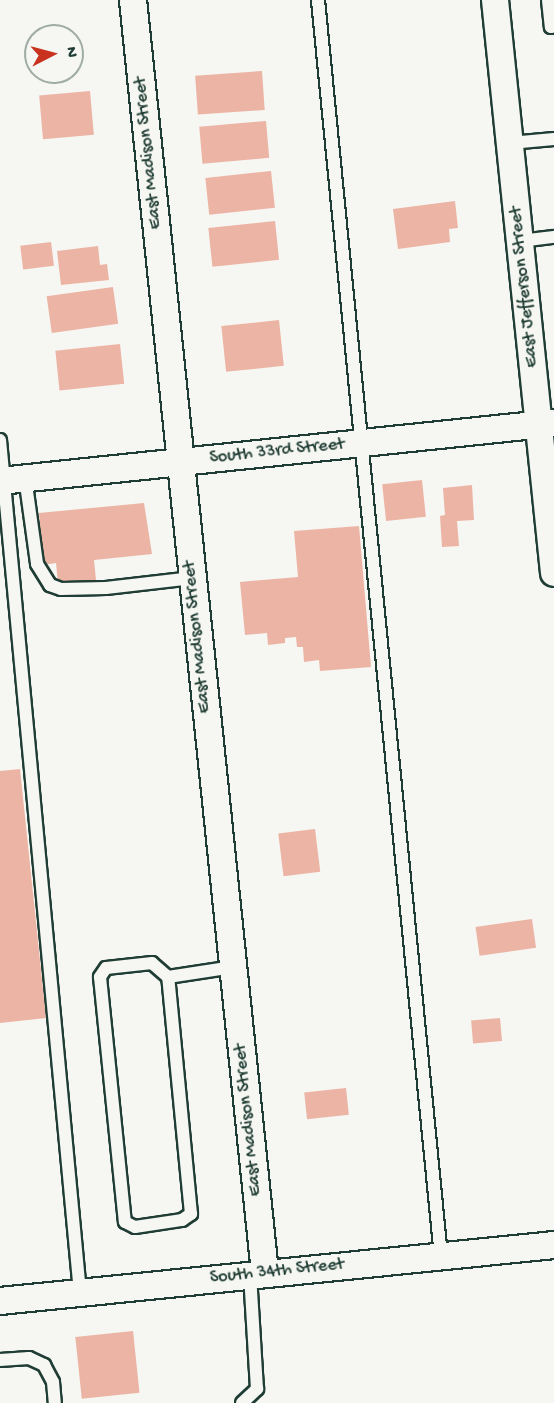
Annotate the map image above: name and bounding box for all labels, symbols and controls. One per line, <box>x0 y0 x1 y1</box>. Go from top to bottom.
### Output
north arrow <box>24 24 84 84</box>
text: N <box>60 46 80 58</box>
street label: East Madison Street <box>130 76 168 230</box>
street label: East Jefferson Street <box>506 205 544 369</box>
street label: South 33rd Street <box>209 434 345 470</box>
street label: East Madison Street <box>179 560 217 714</box>
street label: East Madison Street <box>230 1043 268 1197</box>
street label: South 34th Street <box>209 1254 345 1290</box>

